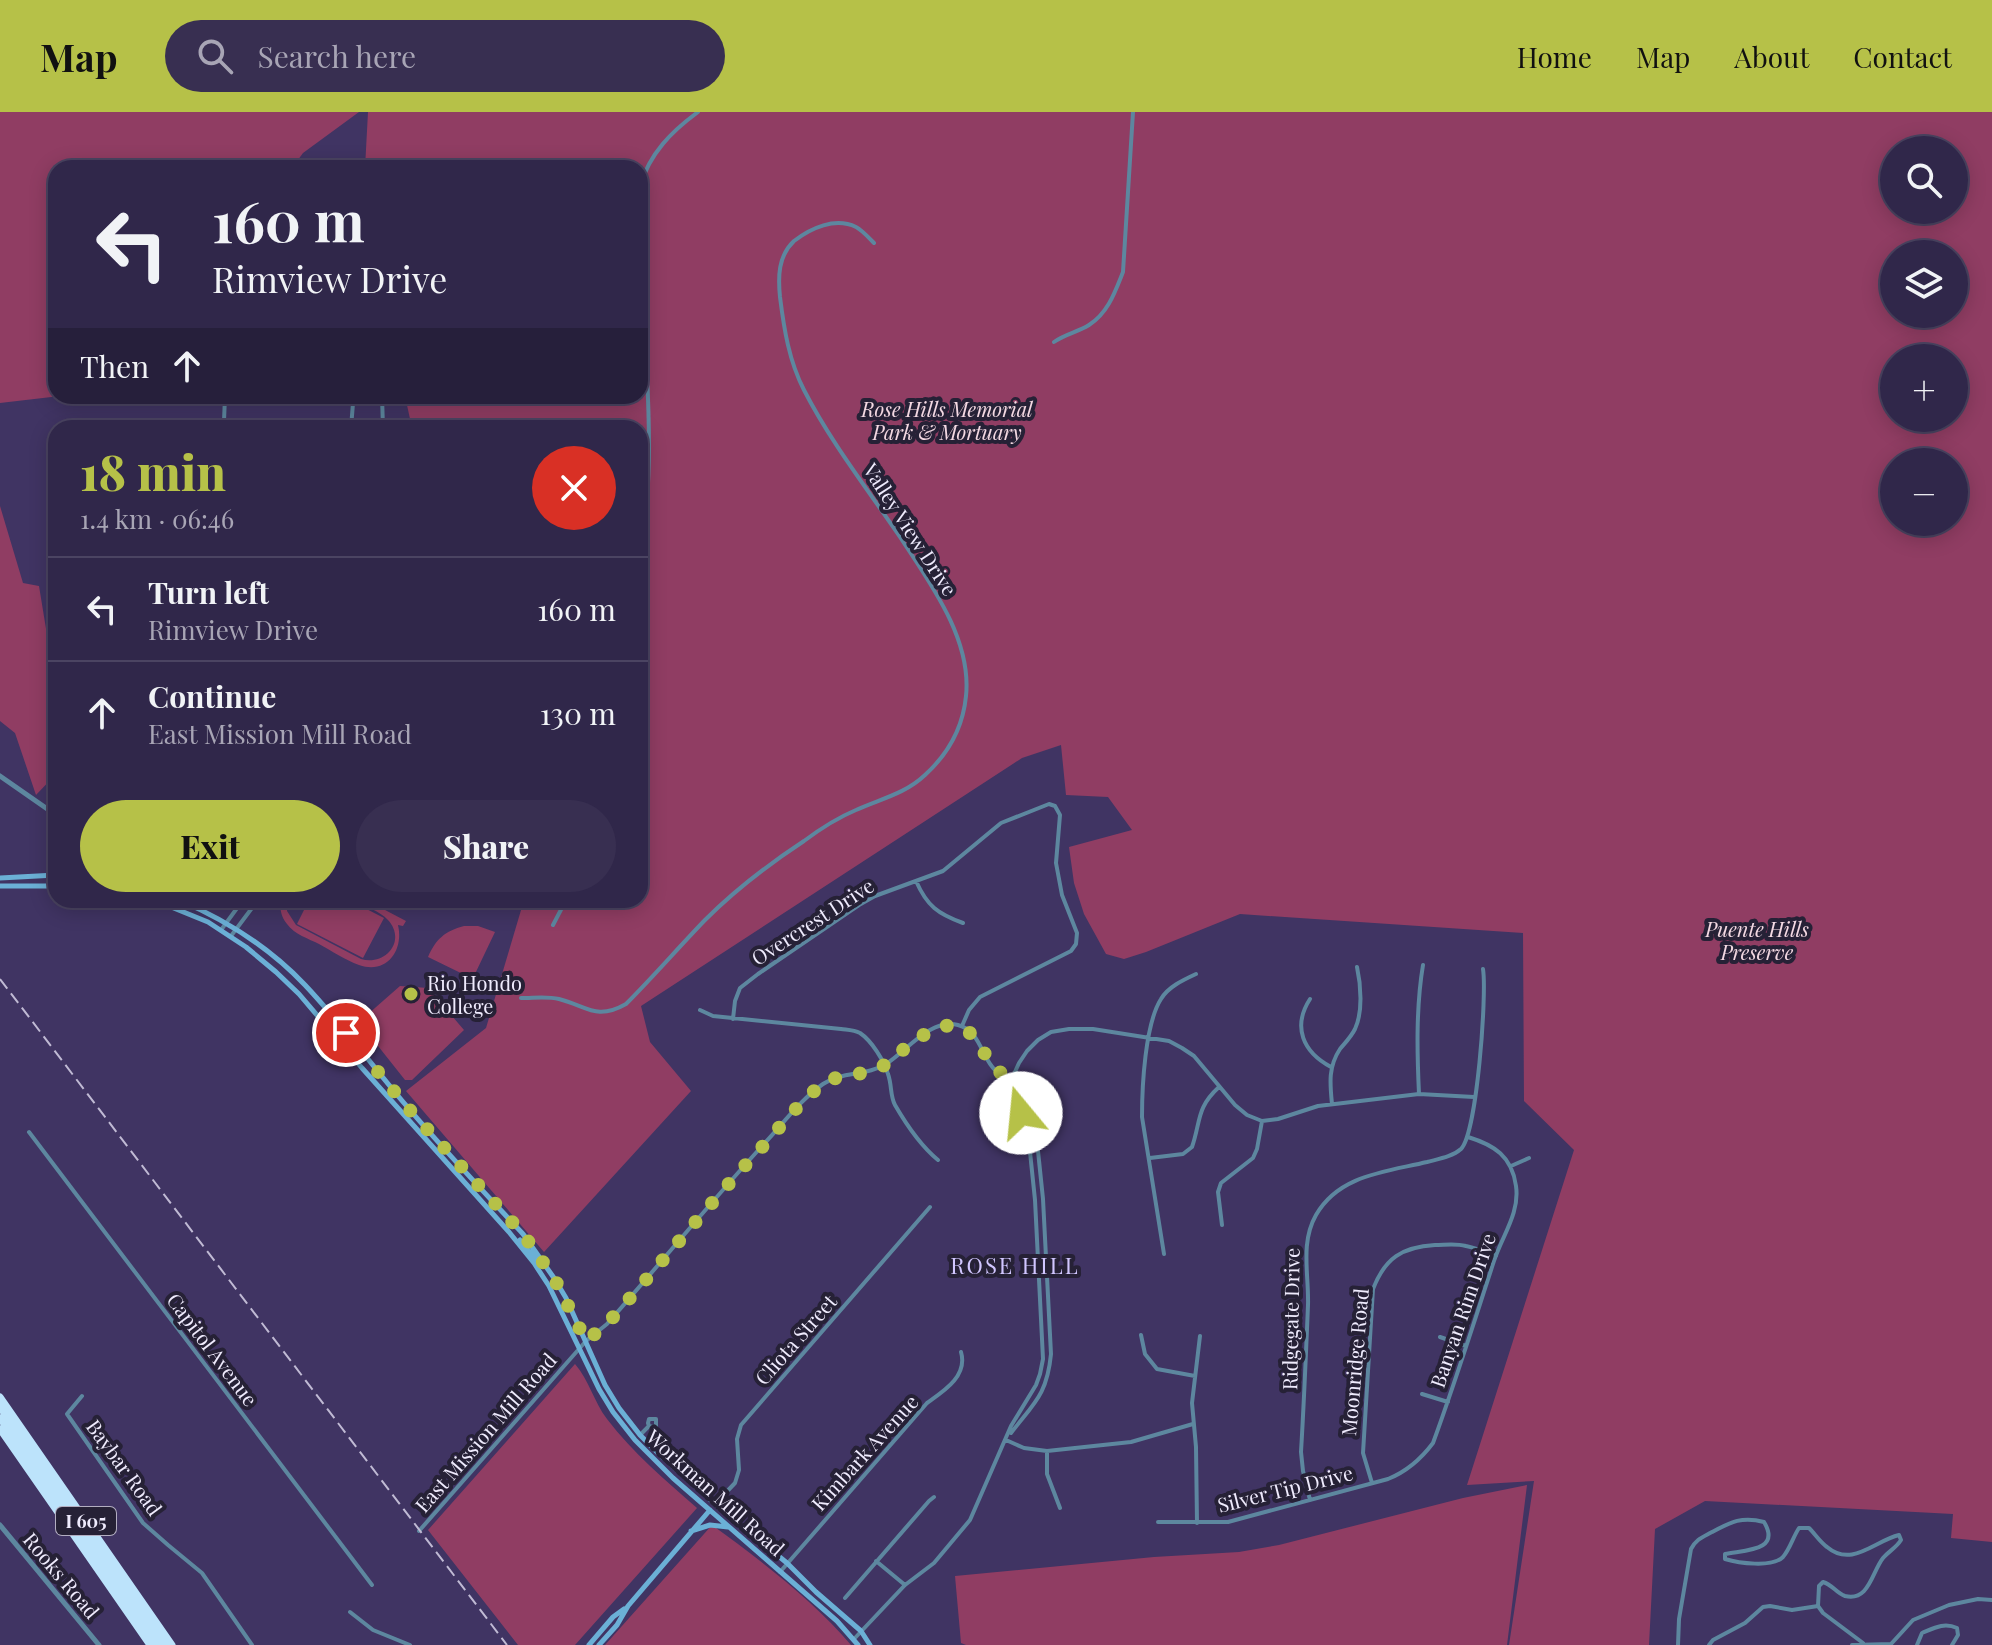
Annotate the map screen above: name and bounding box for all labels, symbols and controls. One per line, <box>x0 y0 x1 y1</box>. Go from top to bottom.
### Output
search box <box>165 20 725 92</box>
text: Map <box>40 31 117 82</box>
icon: search <box>193 34 237 78</box>
text: Search here <box>257 36 416 76</box>
text: Home <box>1517 38 1592 75</box>
text: Map <box>1636 38 1690 75</box>
text: About <box>1734 38 1809 75</box>
text: Contact <box>1853 38 1952 75</box>
map controls <box>1880 136 1968 536</box>
button: search <box>1880 136 1968 224</box>
text: 160 m <box>212 182 365 257</box>
icon: left <box>80 192 184 296</box>
button: layers <box>1880 240 1968 328</box>
text: Rimview Drive <box>212 254 448 302</box>
icon: ahead <box>165 344 209 388</box>
button: + <box>1880 344 1968 432</box>
text: Then <box>80 346 149 386</box>
park label: Rose Hills Memorial Park & Mortuary <box>860 395 1034 445</box>
text: 18 min <box>80 439 226 503</box>
button: close <box>532 446 616 530</box>
button: − <box>1880 448 1968 536</box>
street label: Valley View Drive <box>857 457 964 601</box>
text: 1.4 km · 06:46 <box>80 501 234 536</box>
text: Turn left <box>148 572 269 612</box>
icon: left <box>80 587 124 631</box>
text: 160 m <box>537 589 616 629</box>
text: Rimview Drive <box>148 612 318 647</box>
text: Continue <box>148 676 276 716</box>
icon: ahead <box>80 691 124 735</box>
text: 130 m <box>540 693 616 733</box>
text: East Mission Mill Road <box>148 716 412 751</box>
button: Exit <box>80 800 340 892</box>
button: Share <box>356 800 616 892</box>
street label: Overcrest Drive <box>746 871 878 971</box>
park label: Puente Hills Preserve <box>1704 915 1809 965</box>
place label: Rio Hondo College <box>427 969 522 1019</box>
marker: Rio Hondo College <box>402 985 420 1003</box>
pin <box>312 999 380 1067</box>
icon: arrive <box>324 1011 368 1055</box>
position arrow <box>979 1071 1063 1155</box>
street label: Banyan Rim Drive <box>1423 1229 1501 1391</box>
street label: Ridgegate Drive <box>1275 1248 1305 1390</box>
district label: ROSE HILL <box>950 1250 1080 1280</box>
street label: Capitol Avenue <box>162 1287 264 1411</box>
street label: Cliota Street <box>748 1287 842 1390</box>
street label: Moonridge Road <box>1334 1287 1374 1437</box>
street label: East Mission Mill Road <box>408 1346 562 1517</box>
street label: Kimbark Avenue <box>805 1388 923 1516</box>
street label: Baybar Road <box>81 1414 169 1521</box>
street label: Workman Mill Road <box>640 1422 791 1562</box>
street label: Silver Tip Drive <box>1214 1458 1356 1518</box>
road number: I 605 <box>56 1507 116 1535</box>
street label: Rooks Road <box>18 1526 106 1624</box>

